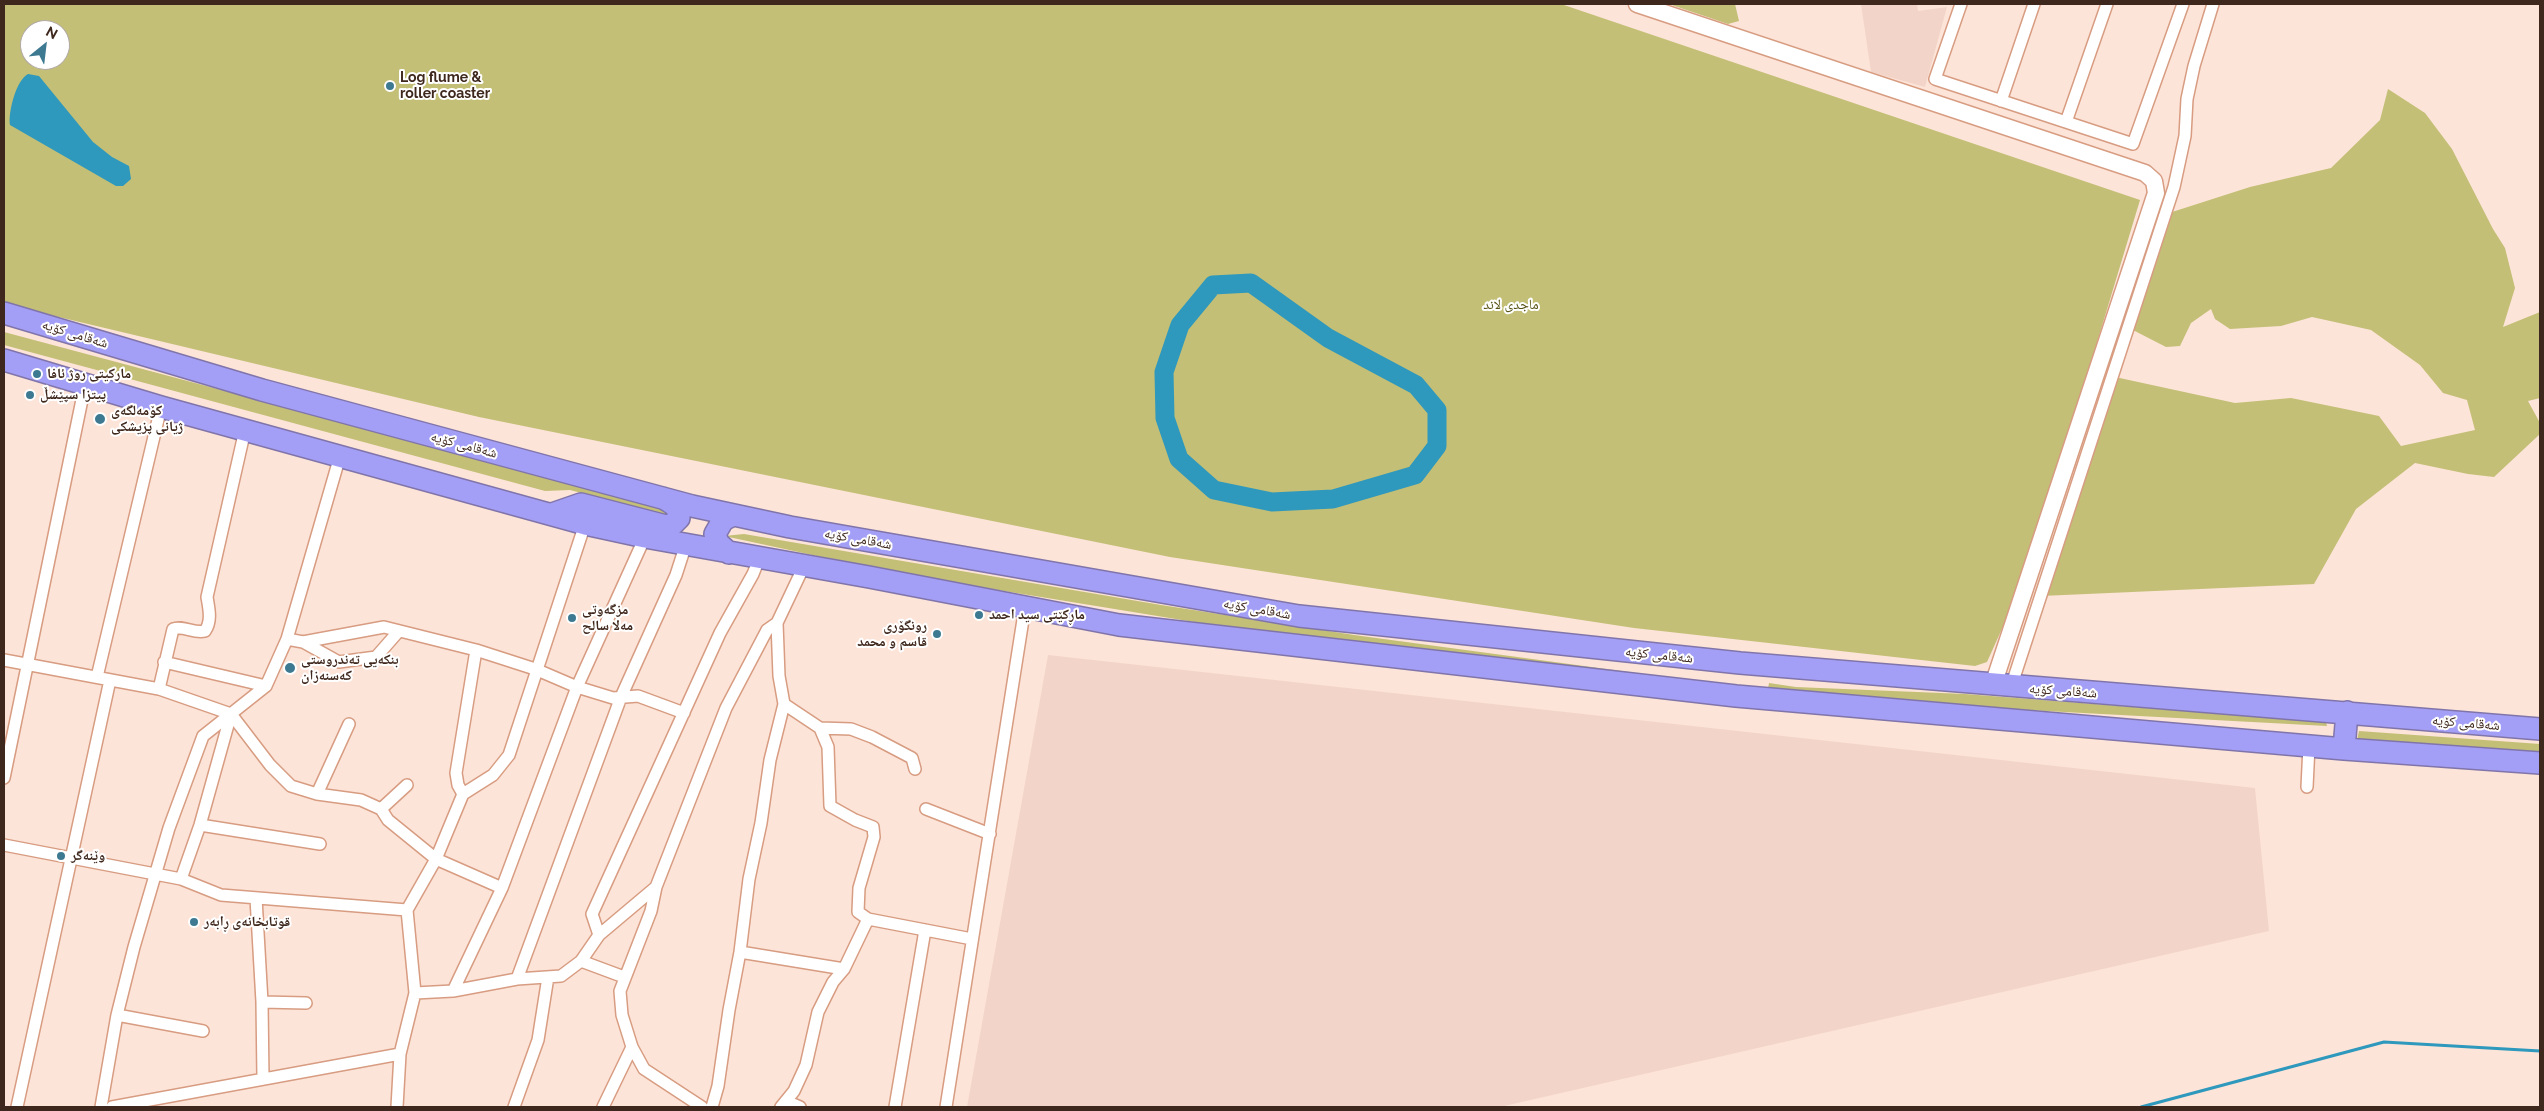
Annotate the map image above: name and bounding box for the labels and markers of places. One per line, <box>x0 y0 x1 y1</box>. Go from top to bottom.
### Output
place label: Log flume & roller coaster <box>400 70 490 102</box>
marker: Log flume & roller coaster <box>384 80 396 92</box>
place label: ماركيتى روژ ئافا <box>47 366 131 382</box>
marker: ماركيتى روژ ئافا <box>31 368 43 380</box>
place label: پیتزا سپێشڵ <box>40 387 106 403</box>
marker: پیتزا سپێشڵ <box>24 389 36 401</box>
place label: کۆمەلگەی ژیانی پزیشکی <box>111 403 183 436</box>
marker: کۆمەلگەی ژیانی پزیشکی <box>93 412 107 426</box>
place label: مزگەوتی مەلا سالح <box>582 602 633 634</box>
place label: ماڕکێتی سید احمد <box>989 607 1085 623</box>
marker: ماڕکێتی سید احمد <box>973 609 985 621</box>
marker: مزگەوتی مەلا سالح <box>566 612 578 624</box>
place label: رونگۆری قاسم و محمد <box>857 618 927 650</box>
marker: رونگۆری قاسم و محمد <box>931 628 943 640</box>
place label: بنکەیی تەندروستی کەسنەزان <box>301 652 399 684</box>
marker: بنکەیی تەندروستی کەسنەزان <box>283 661 297 675</box>
place label: وێنەگر <box>71 848 105 864</box>
marker: وێنەگر <box>55 850 67 862</box>
place label: قوتابخانەی ڕابەر <box>204 914 290 930</box>
marker: قوتابخانەی ڕابەر <box>188 916 200 928</box>

